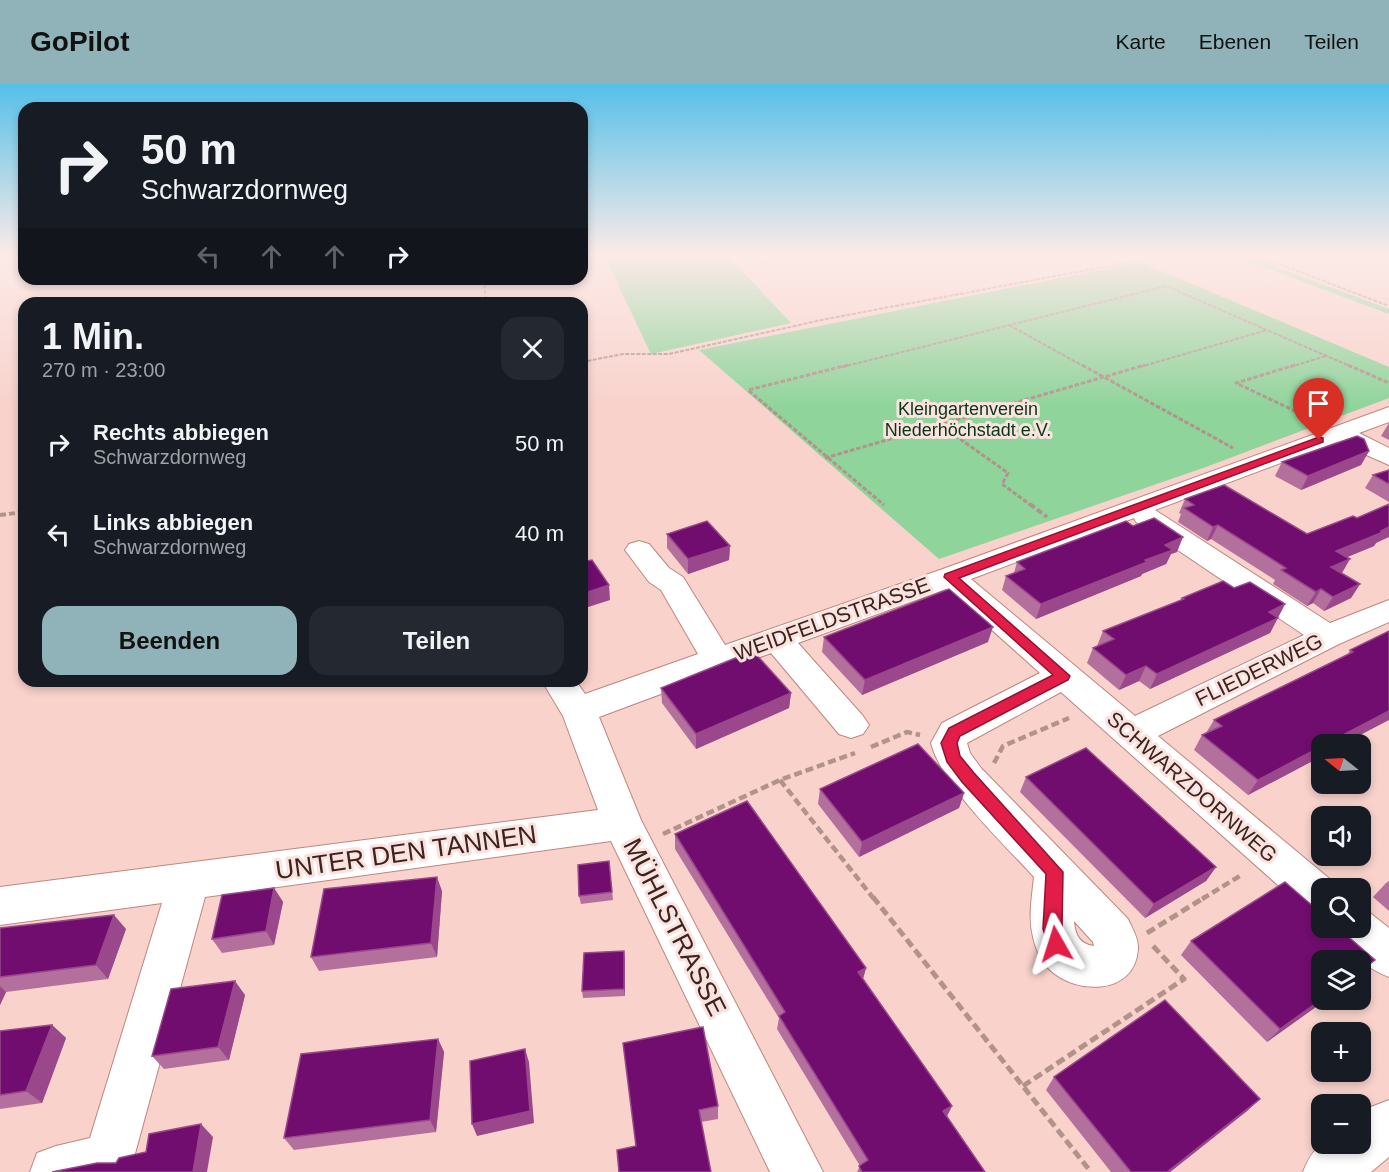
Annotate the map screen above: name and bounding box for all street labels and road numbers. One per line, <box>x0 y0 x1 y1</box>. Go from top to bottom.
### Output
street label: WEIDFELDSTRASSE <box>731 572 933 665</box>
street label: FLIEDERWEG <box>1192 629 1326 710</box>
street label: SCHWARZDORNWEG <box>1103 707 1282 867</box>
street label: UNTER DEN TANNEN <box>273 819 539 885</box>
street label: MÜHLSTRASSE <box>617 833 733 1021</box>

